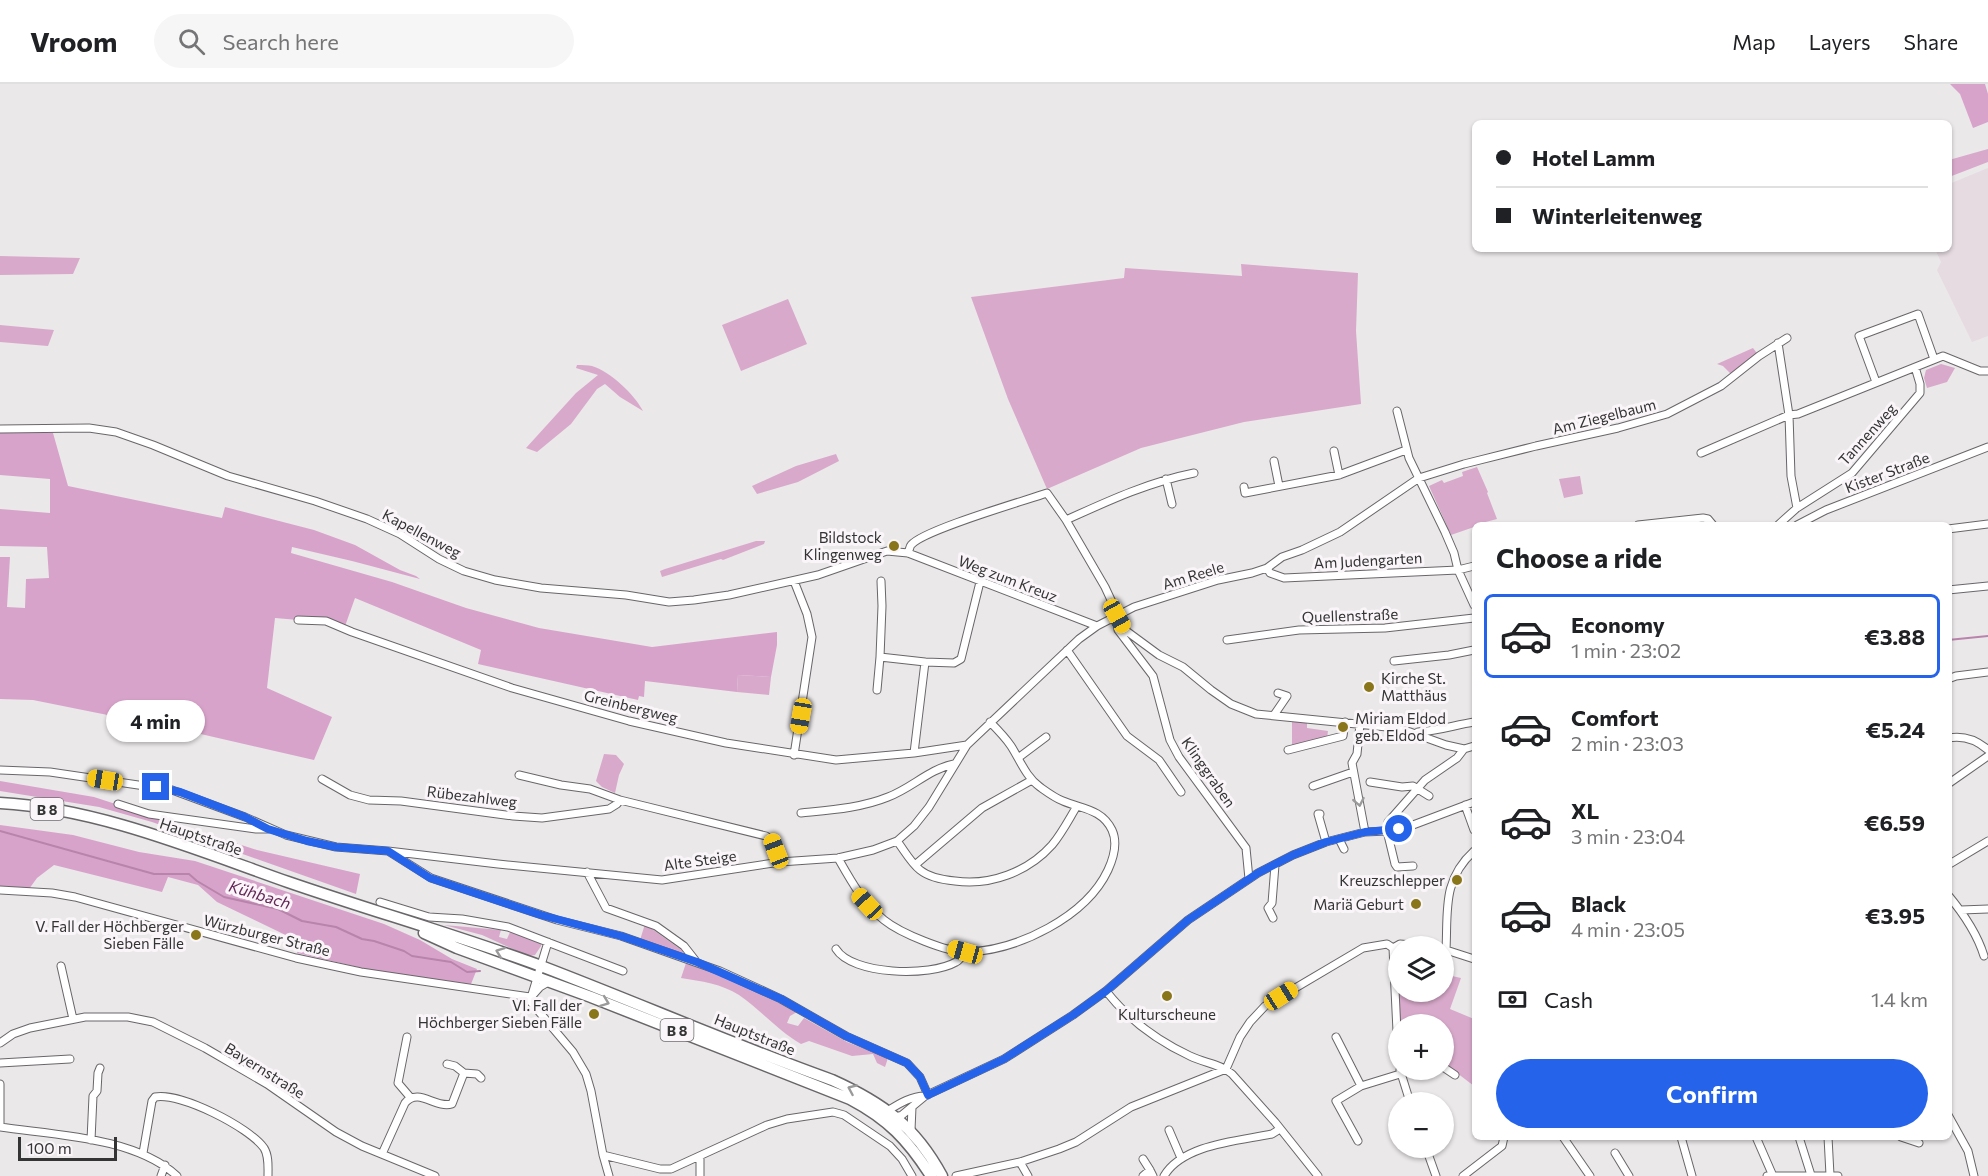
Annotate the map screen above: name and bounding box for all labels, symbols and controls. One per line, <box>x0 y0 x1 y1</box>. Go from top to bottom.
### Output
search box <box>154 14 574 68</box>
text: Vroom <box>30 24 118 58</box>
icon: search <box>175 25 208 58</box>
text: Search here <box>223 28 339 55</box>
text: Map <box>1732 29 1776 54</box>
text: Layers <box>1809 29 1871 54</box>
text: Share <box>1904 29 1958 54</box>
text: Hotel Lamm <box>1532 144 1655 171</box>
text: Winterleitenweg <box>1532 202 1702 229</box>
street label: Am Ziegelbaum <box>1550 394 1658 438</box>
street label: Tannenweg <box>1834 399 1900 469</box>
street label: Kister Straße <box>1842 448 1932 496</box>
street label: Kapellenweg <box>380 505 464 561</box>
place label: Bildstock Klingenweg <box>804 528 882 563</box>
marker: Bildstock Klingenweg <box>887 539 901 553</box>
text: Choose a ride <box>1496 541 1662 574</box>
street label: Am Judengarten <box>1313 548 1423 572</box>
street label: Weg zum Kreuz <box>956 551 1060 605</box>
street label: Am Reele <box>1160 557 1226 593</box>
car <box>1100 596 1134 636</box>
street label: Quellenstraße <box>1302 604 1399 626</box>
icon: car <box>1499 609 1553 663</box>
text: Economy <box>1571 611 1665 638</box>
text: €3.88 <box>1864 623 1925 650</box>
text: 1 min · 23:02 <box>1571 638 1681 662</box>
place label: Kirche St. Matthäus <box>1381 669 1447 704</box>
marker: Kirche St. Matthäus <box>1362 680 1376 694</box>
street label: Greinbergweg <box>582 686 680 726</box>
car <box>789 697 813 735</box>
callout: 4 min <box>106 700 206 742</box>
icon: car <box>1499 702 1553 756</box>
text: Comfort <box>1571 704 1659 731</box>
text: 4 min <box>130 709 181 733</box>
place label: Miriam Eldod geb. Eldod <box>1355 709 1446 744</box>
text: €5.24 <box>1865 716 1925 743</box>
marker: Miriam Eldod geb. Eldod <box>1336 720 1350 734</box>
text: 2 min · 23:03 <box>1571 731 1684 755</box>
street label: Klinggraben <box>1178 733 1240 811</box>
car <box>86 768 124 792</box>
route end <box>142 773 169 800</box>
street label: Rübezahlweg <box>426 782 518 810</box>
icon: car <box>1499 795 1553 849</box>
one-way arrow <box>1352 797 1365 807</box>
text: XL <box>1571 797 1599 824</box>
road number: B 8 <box>30 798 63 820</box>
text: €6.59 <box>1864 809 1925 836</box>
street label: Hauptstraße <box>157 813 245 859</box>
route start <box>1385 815 1412 842</box>
text: 3 min · 23:04 <box>1571 824 1685 848</box>
car <box>761 831 791 871</box>
street label: Alte Steige <box>662 846 738 874</box>
place label: Kreuzschlepper <box>1339 871 1445 889</box>
marker: Kreuzschlepper <box>1450 873 1464 887</box>
water label: Kühbach <box>227 876 293 912</box>
car <box>848 885 886 923</box>
icon: car <box>1499 888 1553 942</box>
text: Black <box>1571 890 1626 917</box>
place label: Mariä Geburt <box>1313 895 1404 913</box>
marker: Mariä Geburt <box>1409 897 1423 911</box>
text: €3.95 <box>1865 902 1925 929</box>
street label: Würzburger Straße <box>202 911 332 959</box>
place label: V. Fall der Höchberger Sieben Fälle <box>35 917 184 952</box>
text: 4 min · 23:05 <box>1571 917 1685 941</box>
marker: V. Fall der Höchberger Sieben Fälle <box>189 928 203 942</box>
map controls <box>1388 936 1454 1158</box>
button: layers <box>1388 936 1454 1002</box>
car <box>945 938 985 966</box>
one-way arrow <box>495 946 506 959</box>
car <box>1261 979 1301 1013</box>
icon: cash <box>1496 983 1529 1016</box>
text: Cash <box>1544 986 1593 1013</box>
text: 1.4 km <box>1871 987 1928 1011</box>
marker: Kulturscheune <box>1160 989 1174 1003</box>
one-way arrow <box>599 995 610 1008</box>
place label: VI. Fall der Höchberger Sieben Fälle <box>418 996 582 1031</box>
place label: Kulturscheune <box>1118 1005 1216 1023</box>
marker: VI. Fall der Höchberger Sieben Fälle <box>587 1007 601 1021</box>
street label: Hauptstraße <box>712 1010 798 1058</box>
button: + <box>1388 1014 1454 1080</box>
road number: B 8 <box>660 1019 694 1041</box>
street label: Bayernstraße <box>222 1038 308 1102</box>
button: Confirm <box>1496 1059 1928 1128</box>
one-way arrow <box>847 1084 858 1096</box>
button: − <box>1388 1092 1454 1158</box>
scale bar <box>18 1134 117 1162</box>
text: 100 m <box>27 1138 72 1157</box>

